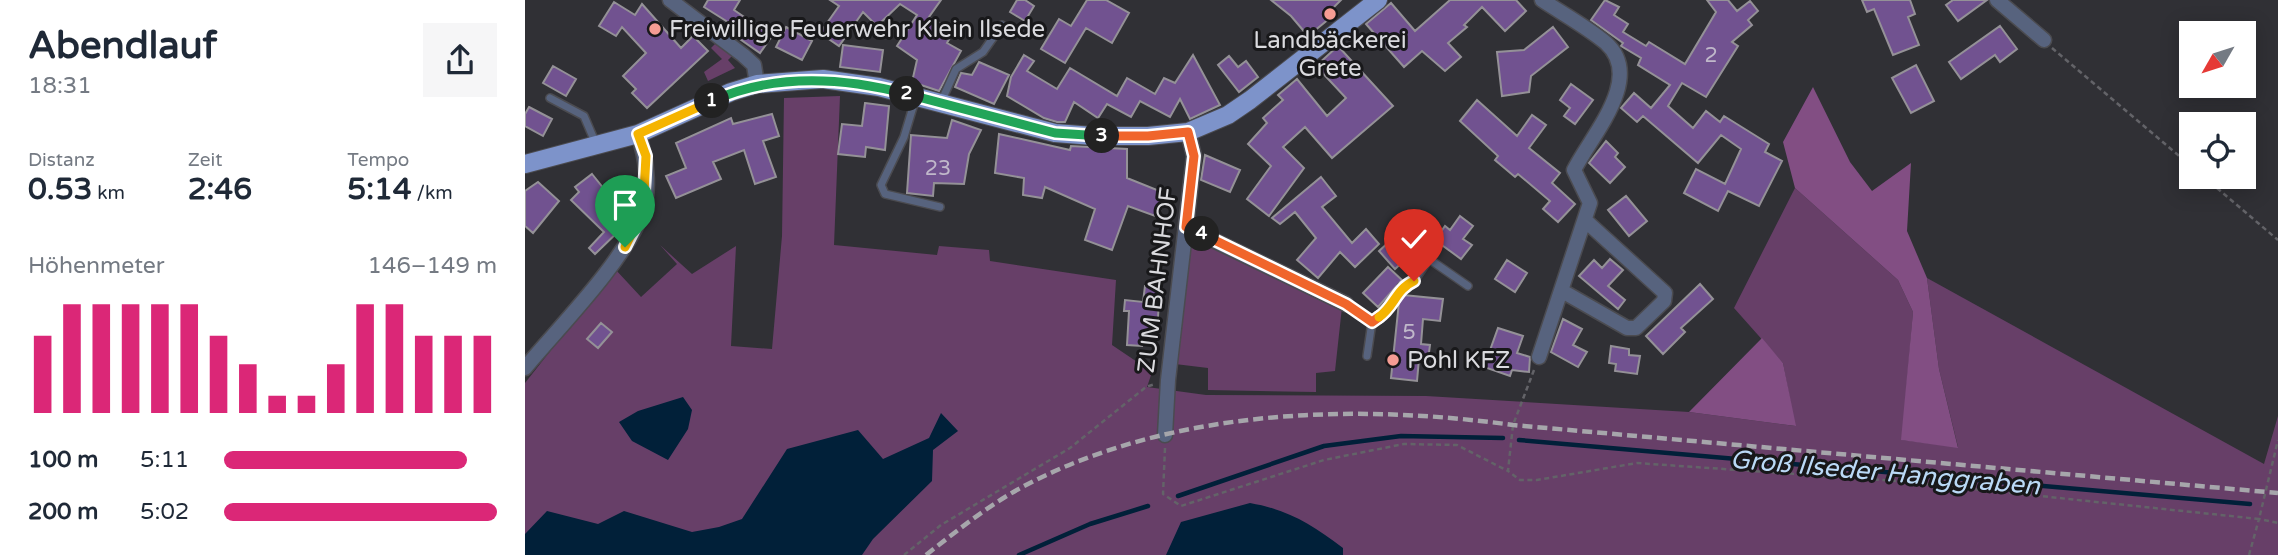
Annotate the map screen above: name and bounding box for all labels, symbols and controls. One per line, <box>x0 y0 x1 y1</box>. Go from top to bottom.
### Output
marker: Landbäckerei Grete <box>1322 6 1338 22</box>
place label: Freiwillige Feuerwehr Klein Ilsede <box>669 15 1045 44</box>
marker: Freiwillige Feuerwehr Klein Ilsede <box>647 21 663 37</box>
north arrow <box>2179 21 2256 98</box>
map controls <box>2179 21 2256 189</box>
text: Abendlauf <box>28 23 217 69</box>
button: share <box>423 23 497 97</box>
place label: Landbäckerei Grete <box>1253 26 1407 83</box>
house number: 2 <box>1704 43 1718 68</box>
text: 18:31 <box>28 72 92 100</box>
pin: 2 <box>889 76 925 112</box>
text: 2 <box>901 82 912 104</box>
pin: 1 <box>695 84 729 119</box>
text: 1 <box>706 89 717 111</box>
button: locate <box>2179 112 2256 189</box>
pin: 3 <box>1085 118 1119 154</box>
text: 3 <box>1096 124 1107 146</box>
text: Distanz <box>28 149 95 171</box>
text: Zeit <box>188 149 223 171</box>
text: Tempo <box>347 149 409 171</box>
house number: 23 <box>925 156 951 181</box>
text: 0.53 <box>28 171 92 208</box>
text: 2:46 <box>188 171 252 208</box>
text: 5:14 <box>347 171 412 208</box>
pin <box>595 175 655 247</box>
text: km <box>92 182 125 204</box>
text: /km <box>412 182 453 204</box>
street label: ZUM BAHNHOF <box>1132 185 1183 375</box>
icon: arrive <box>606 186 644 224</box>
pin <box>1384 209 1444 281</box>
pin: 4 <box>1185 216 1219 252</box>
icon: check <box>1395 220 1433 258</box>
text: 4 <box>1196 222 1207 244</box>
text: Höhenmeter <box>28 252 165 280</box>
text: 146–149 m <box>368 252 497 280</box>
house number: 5 <box>1402 320 1416 345</box>
place label: Pohl KFZ <box>1407 346 1510 375</box>
marker: Pohl KFZ <box>1385 352 1401 368</box>
water label: Groß Ilseder Hanggraben <box>1729 444 2042 502</box>
text: 100 m <box>28 446 98 474</box>
text: 5:11 <box>140 446 189 474</box>
text: 200 m <box>28 498 98 526</box>
text: 5:02 <box>140 498 189 526</box>

